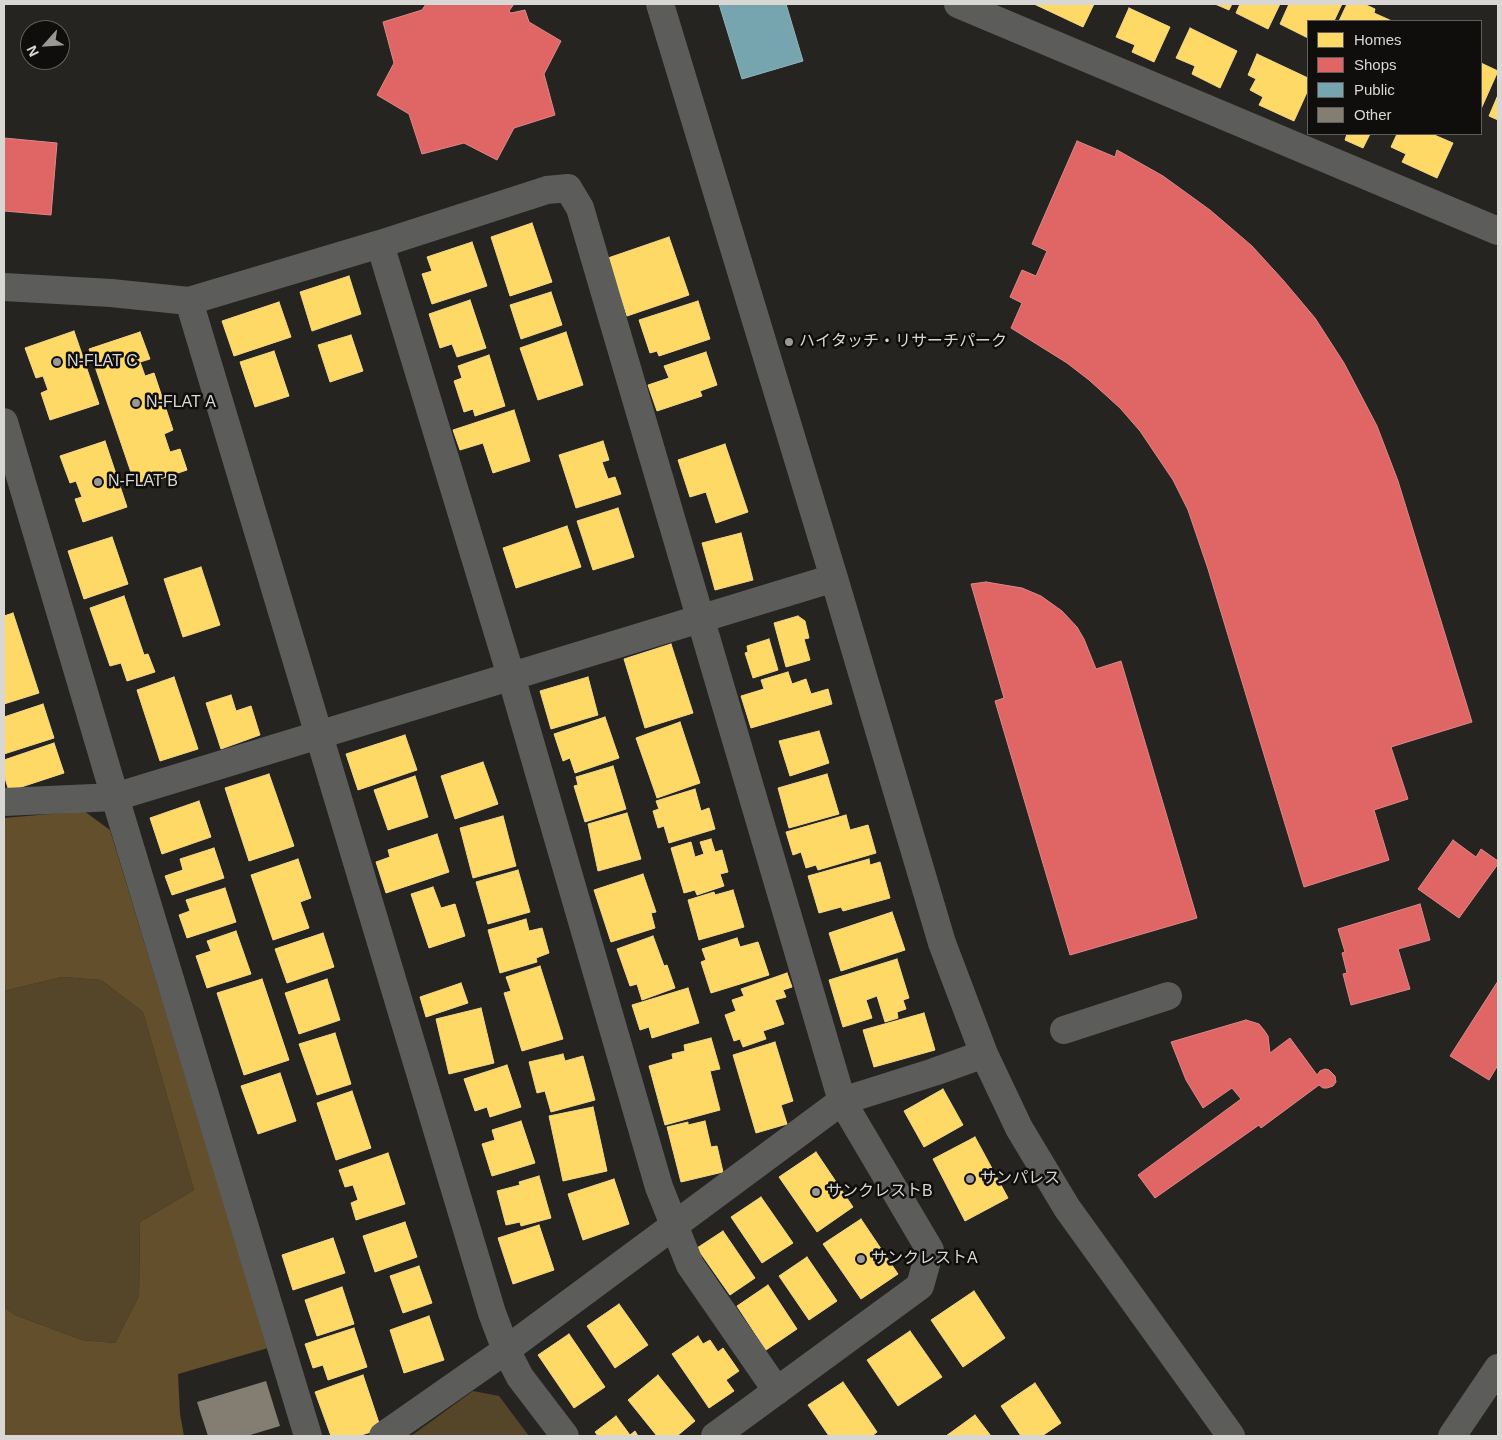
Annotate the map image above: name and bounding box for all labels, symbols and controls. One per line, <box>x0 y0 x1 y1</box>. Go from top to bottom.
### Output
north arrow <box>20 20 70 70</box>
legend <box>1307 20 1482 135</box>
text: Homes <box>1354 31 1402 48</box>
text: N <box>23 43 42 59</box>
text: Shops <box>1354 56 1397 73</box>
text: Public <box>1354 81 1395 98</box>
text: Other <box>1354 106 1392 123</box>
place label: ハイタッチ・リサーチパーク <box>799 332 1007 352</box>
marker: ハイタッチ・リサーチパーク <box>783 336 795 348</box>
place label: N-FLAT C <box>67 352 138 372</box>
marker: N-FLAT C <box>51 356 63 368</box>
place label: N-FLAT A <box>146 393 216 413</box>
marker: N-FLAT A <box>130 397 142 409</box>
place label: N-FLAT B <box>108 472 178 492</box>
marker: N-FLAT B <box>92 476 104 488</box>
place label: サンパレス <box>980 1169 1060 1189</box>
marker: サンパレス <box>964 1173 976 1185</box>
place label: サンクレストB <box>826 1182 933 1202</box>
marker: サンクレストB <box>810 1186 822 1198</box>
place label: サンクレストA <box>871 1249 978 1269</box>
marker: サンクレストA <box>855 1253 867 1265</box>

